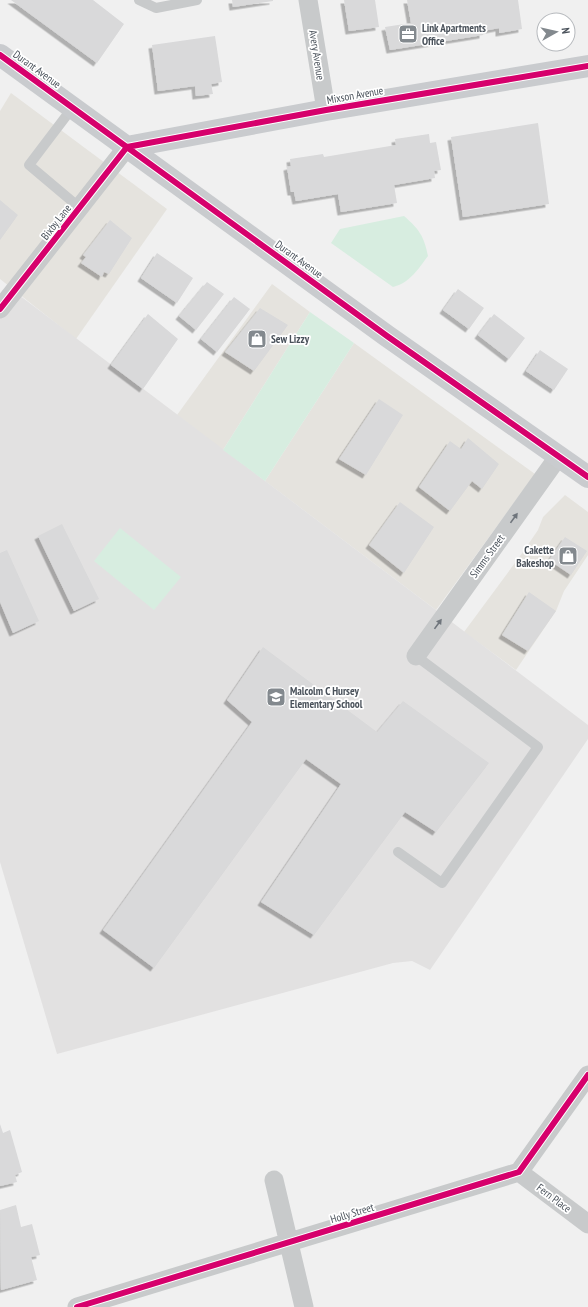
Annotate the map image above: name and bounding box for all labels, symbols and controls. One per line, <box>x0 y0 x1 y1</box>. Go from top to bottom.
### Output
north arrow <box>536 12 576 52</box>
place label: Link Apartments Office <box>422 21 486 48</box>
office icon: Link Apartments Office <box>397 23 419 45</box>
text: N <box>559 27 573 35</box>
street label: Avery Avenue <box>306 29 328 81</box>
street label: Durant Avenue <box>10 47 64 91</box>
street label: Mixson Avenue <box>326 83 385 107</box>
street label: Bixby Lane <box>38 201 74 243</box>
street label: Durant Avenue <box>272 237 326 281</box>
shop icon: Sew Lizzy <box>246 328 268 350</box>
place label: Sew Lizzy <box>271 332 310 346</box>
one-way arrow <box>510 513 518 524</box>
street label: Simms Street <box>467 532 507 580</box>
place label: Cakette Bakeshop <box>516 543 554 570</box>
shop icon: Cakette Bakeshop <box>557 545 579 567</box>
one-way arrow <box>434 619 442 629</box>
place label: Malcolm C Hursey Elementary School <box>290 684 363 711</box>
school or university icon: Malcolm C Hursey Elementary School <box>265 686 287 708</box>
street label: Fern Place <box>534 1181 574 1216</box>
street label: Holly Street <box>329 1200 375 1226</box>

